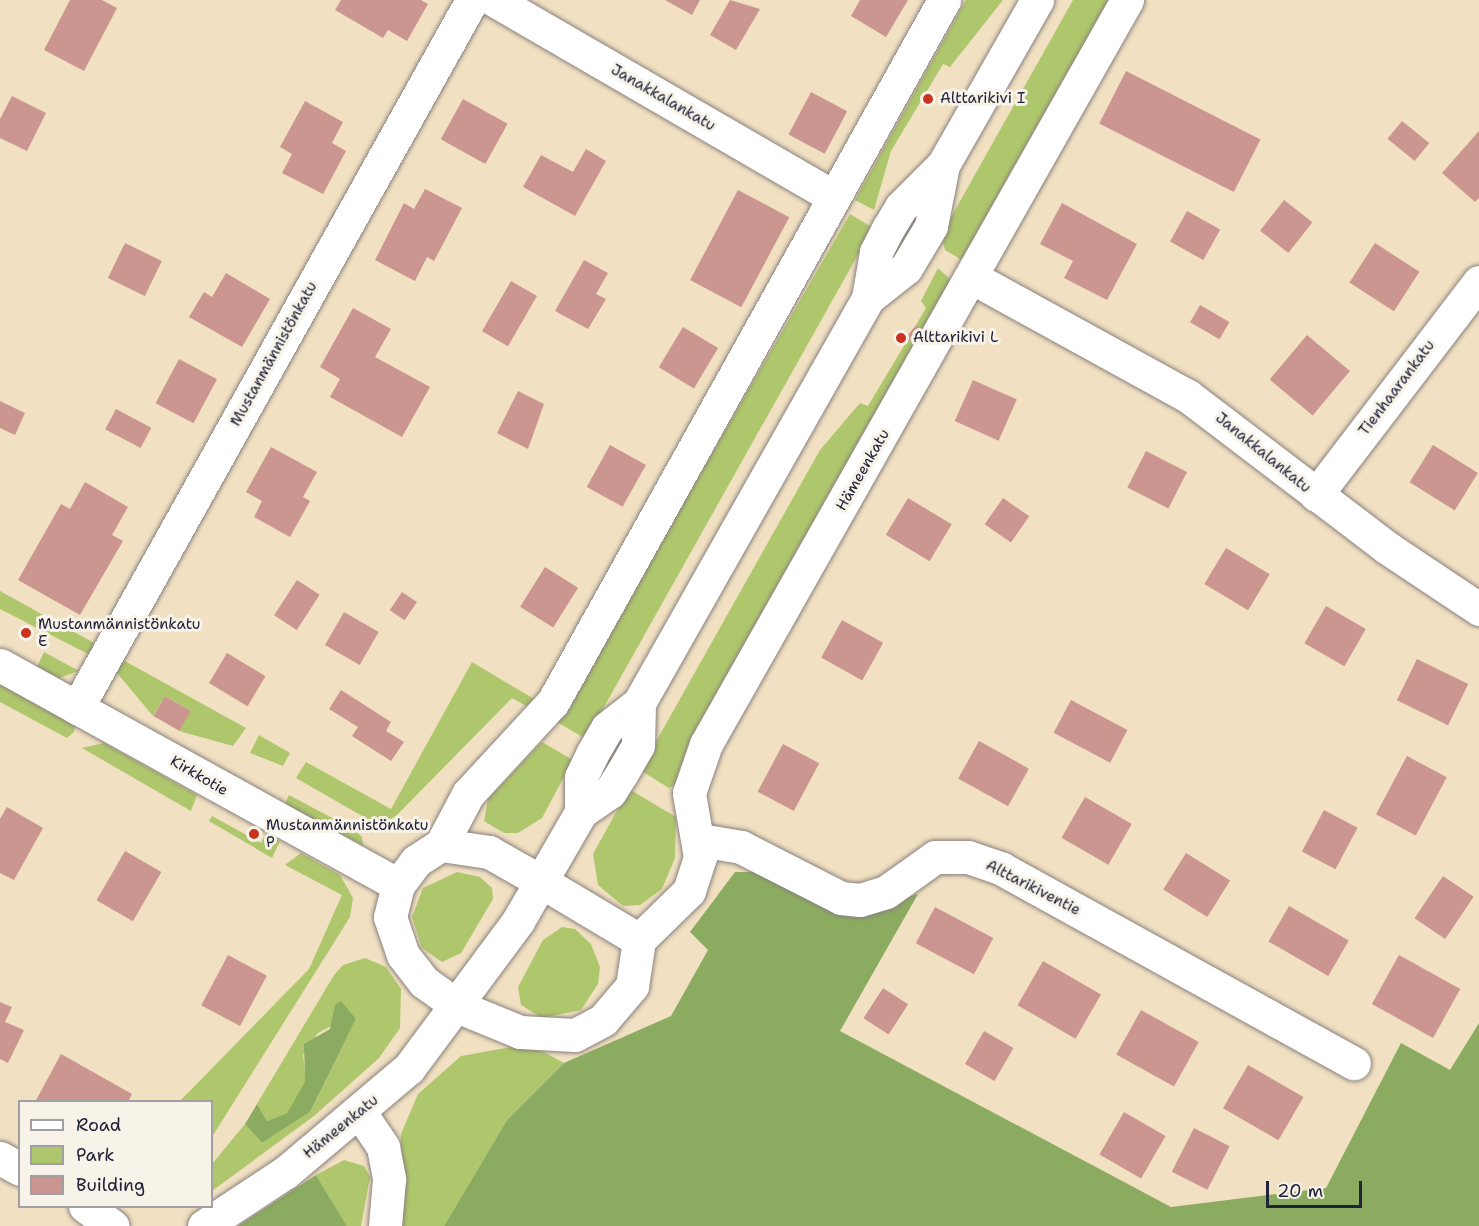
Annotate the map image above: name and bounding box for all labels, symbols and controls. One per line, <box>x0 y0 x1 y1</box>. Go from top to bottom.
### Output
street label: Janakkalankatu <box>608 61 718 135</box>
place label: Alttarikivi I <box>940 90 1025 108</box>
marker: Alttarikivi I <box>921 92 935 106</box>
street label: Mustanmännistönkatu <box>227 279 321 429</box>
place label: Alttarikivi L <box>913 329 998 347</box>
marker: Alttarikivi L <box>894 331 908 345</box>
street label: Tienhaarankatu <box>1355 337 1439 439</box>
street label: Janakkalankatu <box>1212 409 1314 497</box>
street label: Hämeenkatu <box>832 426 894 514</box>
place label: Mustanmännistönkatu E <box>38 615 201 650</box>
marker: Mustanmännistönkatu E <box>19 626 33 640</box>
street label: Kirkkotie <box>167 752 231 800</box>
place label: Mustanmännistönkatu P <box>266 816 429 851</box>
marker: Mustanmännistönkatu P <box>247 827 261 841</box>
street label: Alttarikiventie <box>983 856 1083 920</box>
street label: Hämeenkatu <box>300 1091 382 1163</box>
legend <box>18 1100 213 1208</box>
text: Road <box>76 1113 121 1137</box>
text: Park <box>76 1143 115 1167</box>
scale bar <box>1269 1169 1365 1207</box>
text: Building <box>76 1173 145 1197</box>
text: 20 m <box>1277 1179 1323 1203</box>

